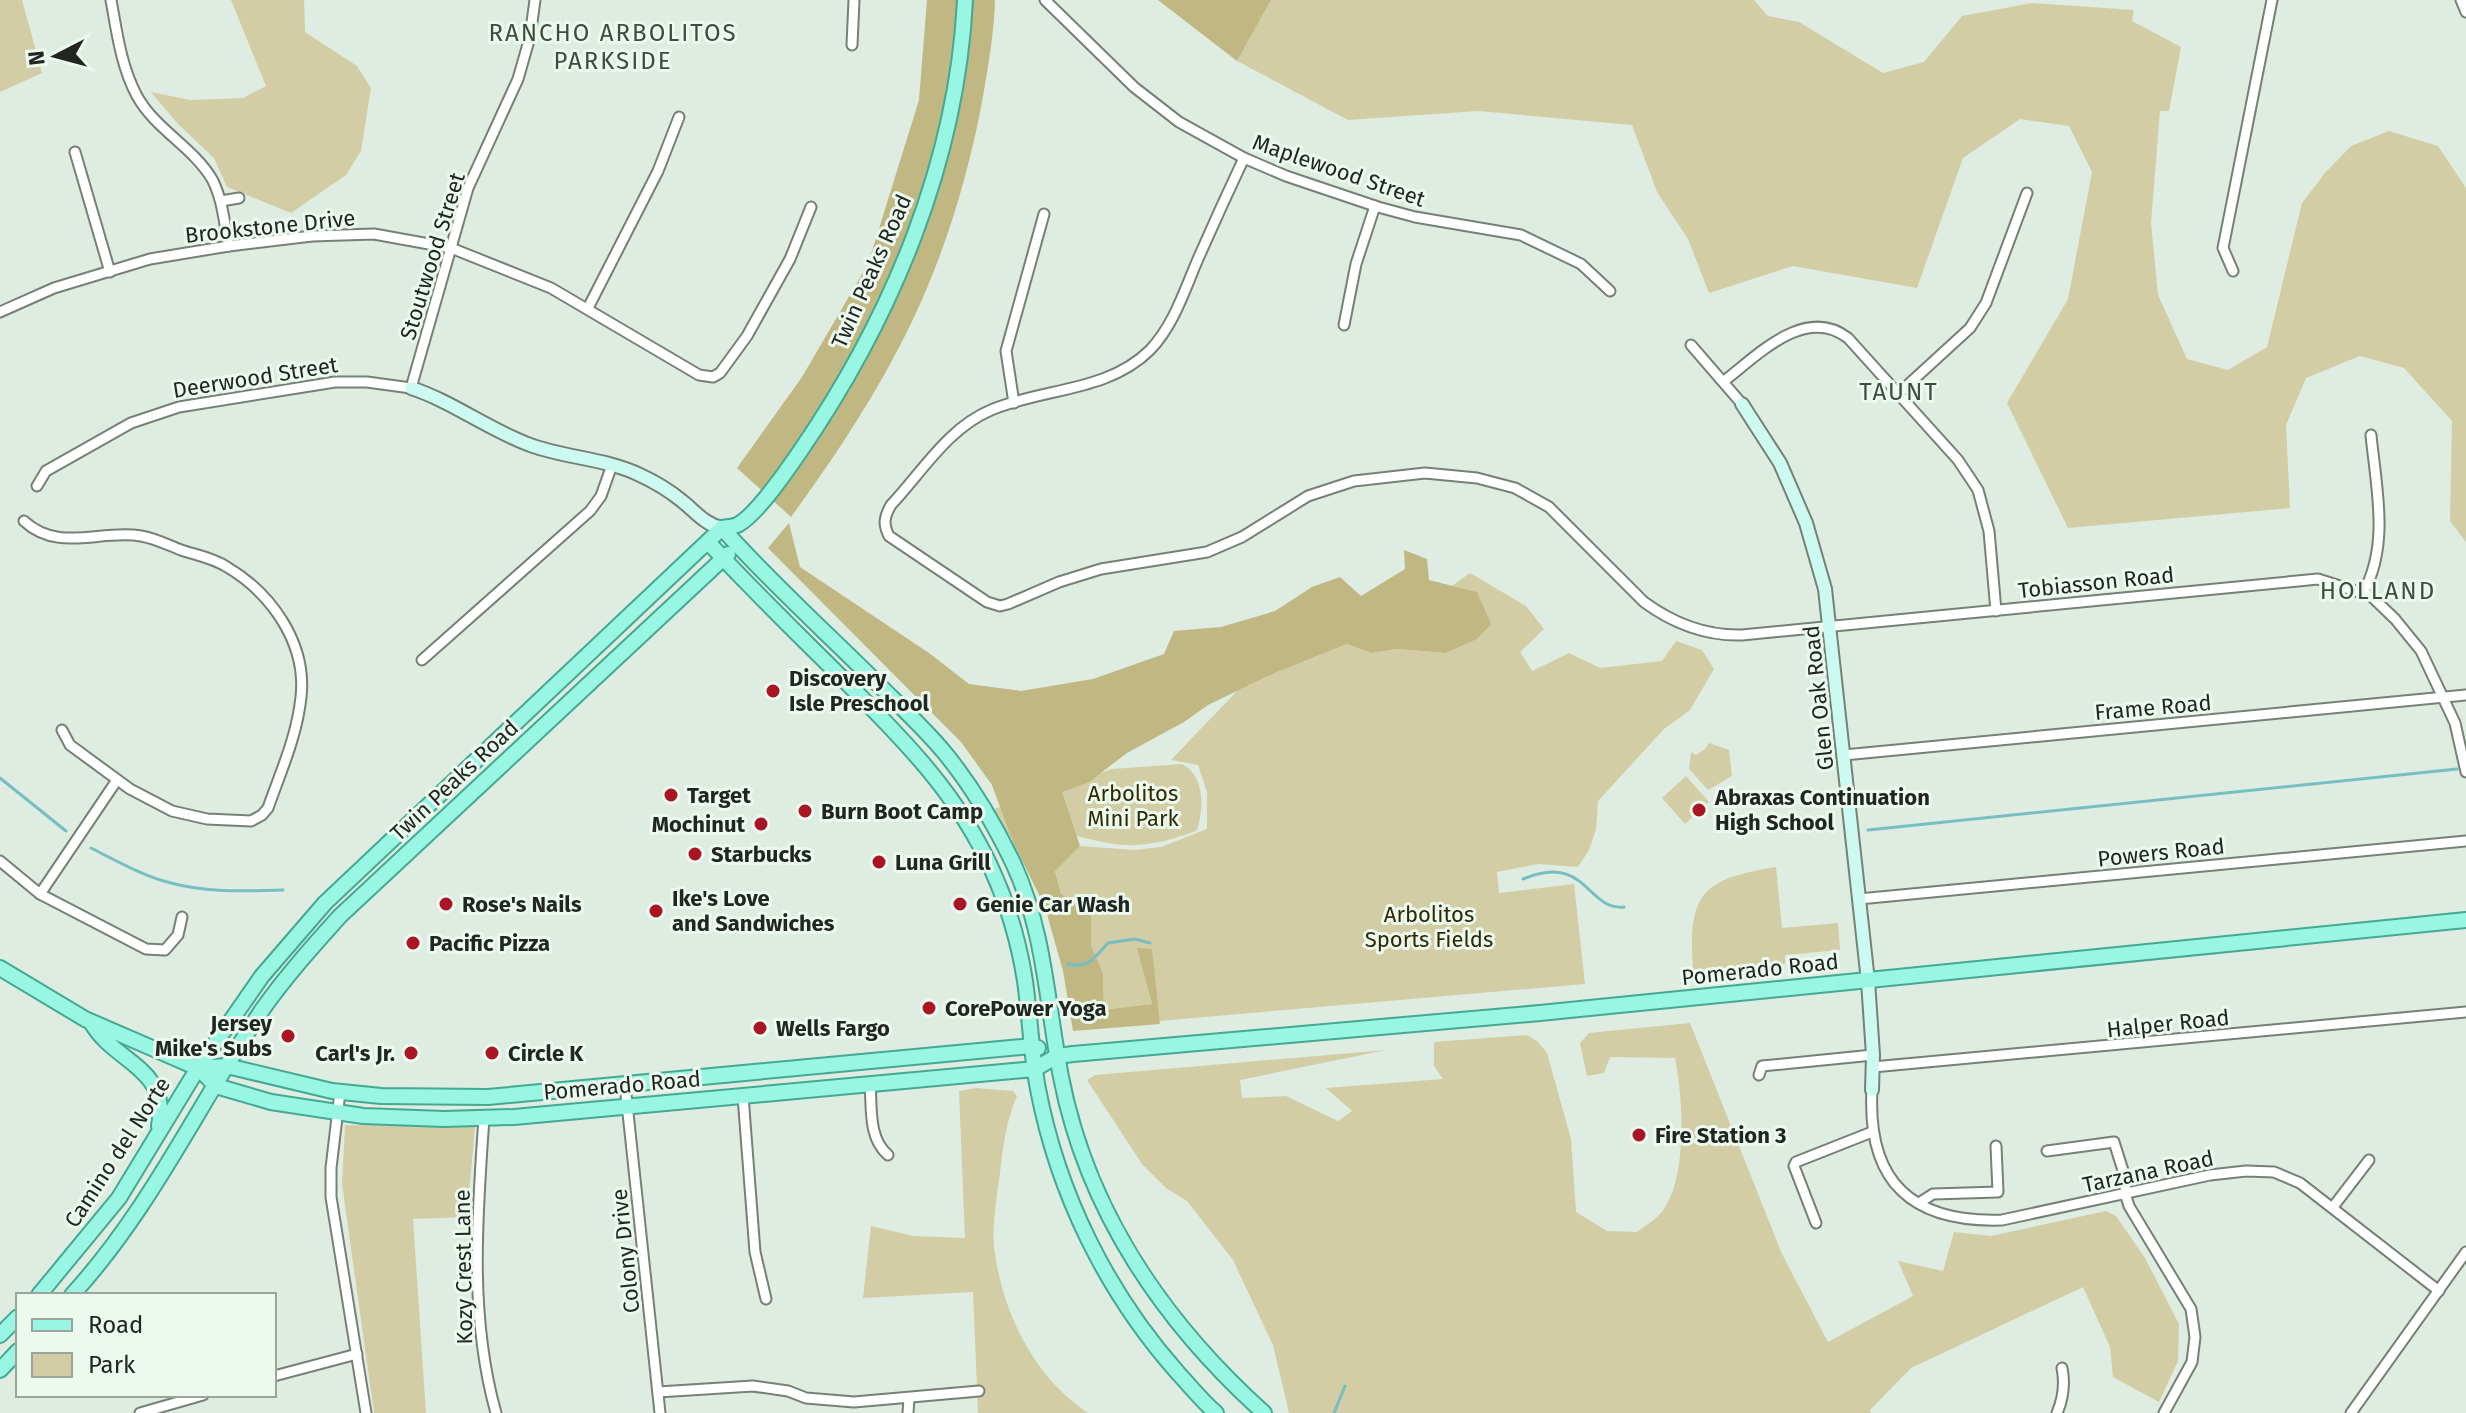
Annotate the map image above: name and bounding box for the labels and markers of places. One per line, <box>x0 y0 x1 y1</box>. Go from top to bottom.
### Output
place label: Discovery Isle Preschool <box>789 665 929 717</box>
marker: Discovery Isle Preschool <box>764 682 782 700</box>
place label: Target <box>687 782 751 809</box>
place label: Abraxas Continuation High School <box>1714 784 1930 836</box>
marker: Target <box>662 786 680 804</box>
place label: Burn Boot Camp <box>821 798 983 825</box>
marker: Abraxas Continuation High School <box>1690 801 1708 819</box>
marker: Burn Boot Camp <box>796 802 814 820</box>
place label: Mochinut <box>652 811 745 838</box>
marker: Mochinut <box>752 815 770 833</box>
place label: Starbucks <box>711 841 812 868</box>
marker: Starbucks <box>686 845 704 863</box>
place label: Luna Grill <box>895 849 991 876</box>
marker: Luna Grill <box>870 853 888 871</box>
place label: Ike's Love and Sandwiches <box>672 885 835 937</box>
place label: Rose's Nails <box>462 891 582 918</box>
place label: Genie Car Wash <box>976 891 1130 918</box>
marker: Rose's Nails <box>437 895 455 913</box>
marker: Genie Car Wash <box>951 895 969 913</box>
marker: Ike's Love and Sandwiches <box>647 902 665 920</box>
place label: Pacific Pizza <box>429 930 550 957</box>
marker: Pacific Pizza <box>404 934 422 952</box>
place label: CorePower Yoga <box>945 995 1107 1022</box>
marker: CorePower Yoga <box>920 999 938 1017</box>
place label: Jersey Mike's Subs <box>155 1010 273 1062</box>
place label: Wells Fargo <box>776 1015 890 1042</box>
marker: Wells Fargo <box>751 1019 769 1037</box>
marker: Jersey Mike's Subs <box>279 1027 297 1045</box>
place label: Carl's Jr. <box>315 1040 395 1067</box>
place label: Circle K <box>508 1040 584 1067</box>
marker: Carl's Jr. <box>402 1044 420 1062</box>
marker: Circle K <box>483 1044 501 1062</box>
place label: Fire Station 3 <box>1655 1122 1787 1149</box>
marker: Fire Station 3 <box>1630 1126 1648 1144</box>

